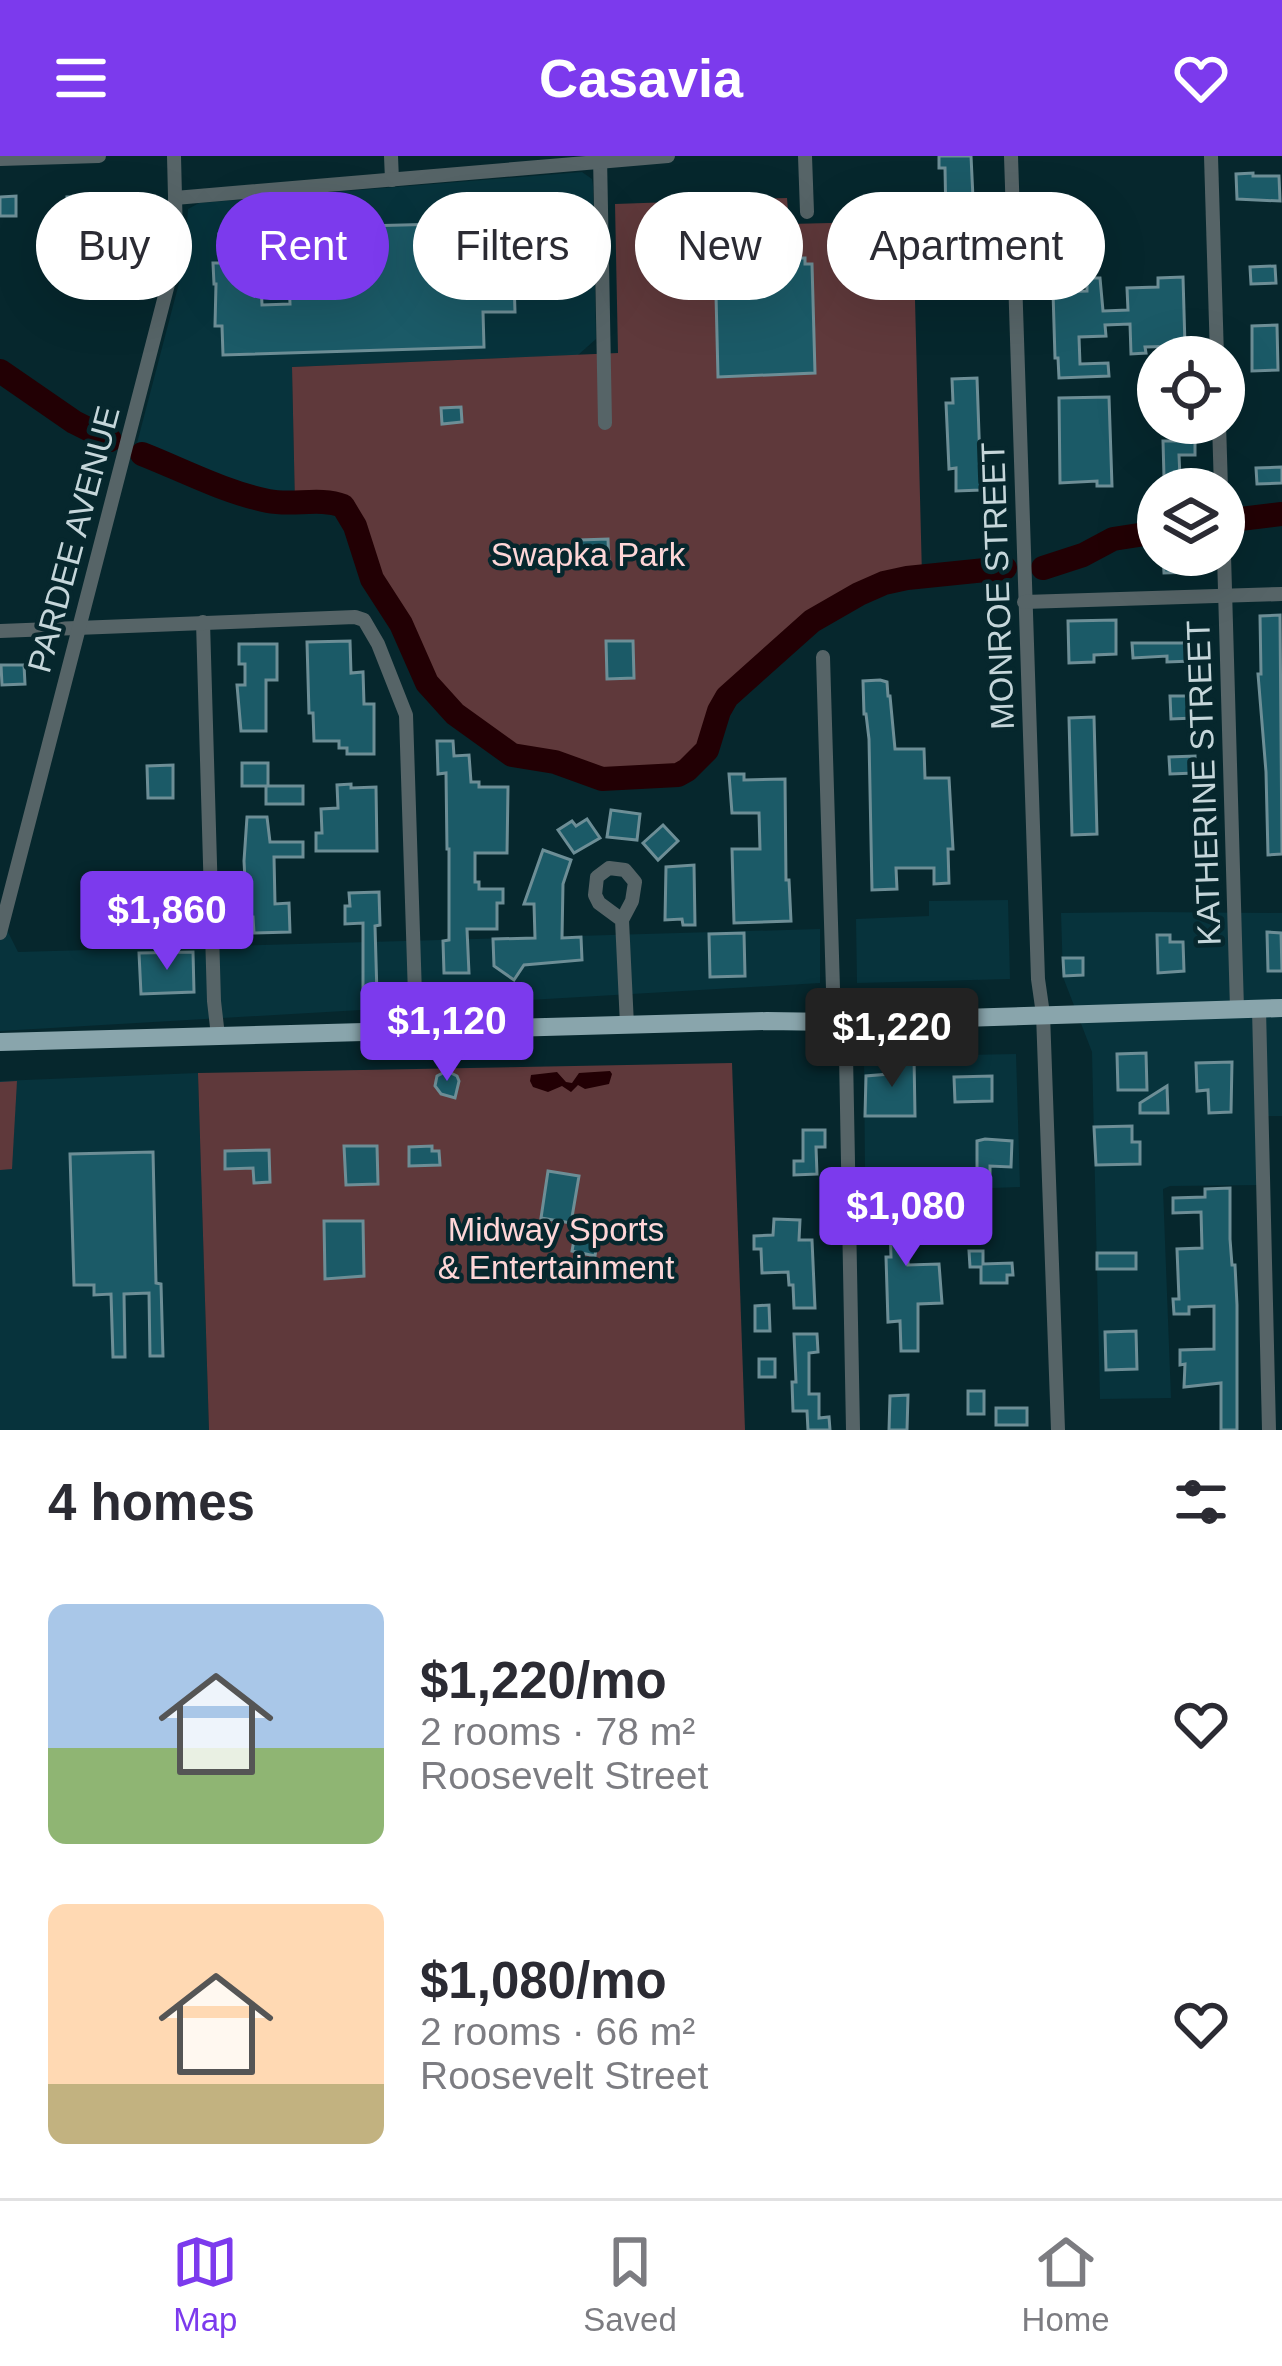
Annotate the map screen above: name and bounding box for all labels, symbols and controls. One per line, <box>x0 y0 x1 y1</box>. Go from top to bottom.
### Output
icon: menu <box>48 45 114 111</box>
icon: heart <box>1168 45 1234 111</box>
text: Casavia <box>539 48 743 108</box>
chip: Buy <box>36 192 192 300</box>
chip: Rent <box>216 192 389 300</box>
chip: Filters <box>413 192 611 300</box>
chip: New <box>635 192 803 300</box>
chip: Apartment <box>827 192 1105 300</box>
map controls <box>1137 336 1245 576</box>
button: locate <box>1137 336 1245 444</box>
street label: PARDEE AVENUE <box>20 402 127 676</box>
street label: MONROE STREET <box>974 441 1021 730</box>
button: layers <box>1137 468 1245 576</box>
park label: Swapka Park <box>491 536 686 573</box>
street label: KATHERINE STREET <box>1179 620 1228 946</box>
pin: $1,860 <box>69 871 265 973</box>
text: $1,860 <box>107 888 227 931</box>
pin: $1,120 <box>349 982 545 1084</box>
pin: $1,220 <box>794 988 990 1090</box>
text: $1,120 <box>387 999 507 1042</box>
text: $1,220 <box>832 1005 952 1048</box>
pin: $1,080 <box>808 1167 1004 1269</box>
text: $1,080 <box>846 1184 966 1227</box>
park label: Midway Sports & Entertainment <box>438 1211 674 1286</box>
icon: filters <box>1168 1469 1234 1535</box>
text: 4 homes <box>48 1474 255 1531</box>
icon: home <box>144 1652 288 1796</box>
text: $1,220/mo <box>420 1652 667 1709</box>
icon: heart <box>1168 1691 1234 1757</box>
text: 2 rooms · 78 m² <box>420 1710 695 1753</box>
text: Roosevelt Street <box>420 1754 708 1797</box>
icon: home <box>144 1952 288 2096</box>
text: $1,080/mo <box>420 1952 667 2009</box>
icon: heart <box>1168 1991 1234 2057</box>
text: 2 rooms · 66 m² <box>420 2010 695 2053</box>
text: Roosevelt Street <box>420 2054 708 2097</box>
tab: Map <box>172 2229 238 2339</box>
tab: Saved <box>583 2229 677 2339</box>
tab: Home <box>1022 2229 1110 2339</box>

